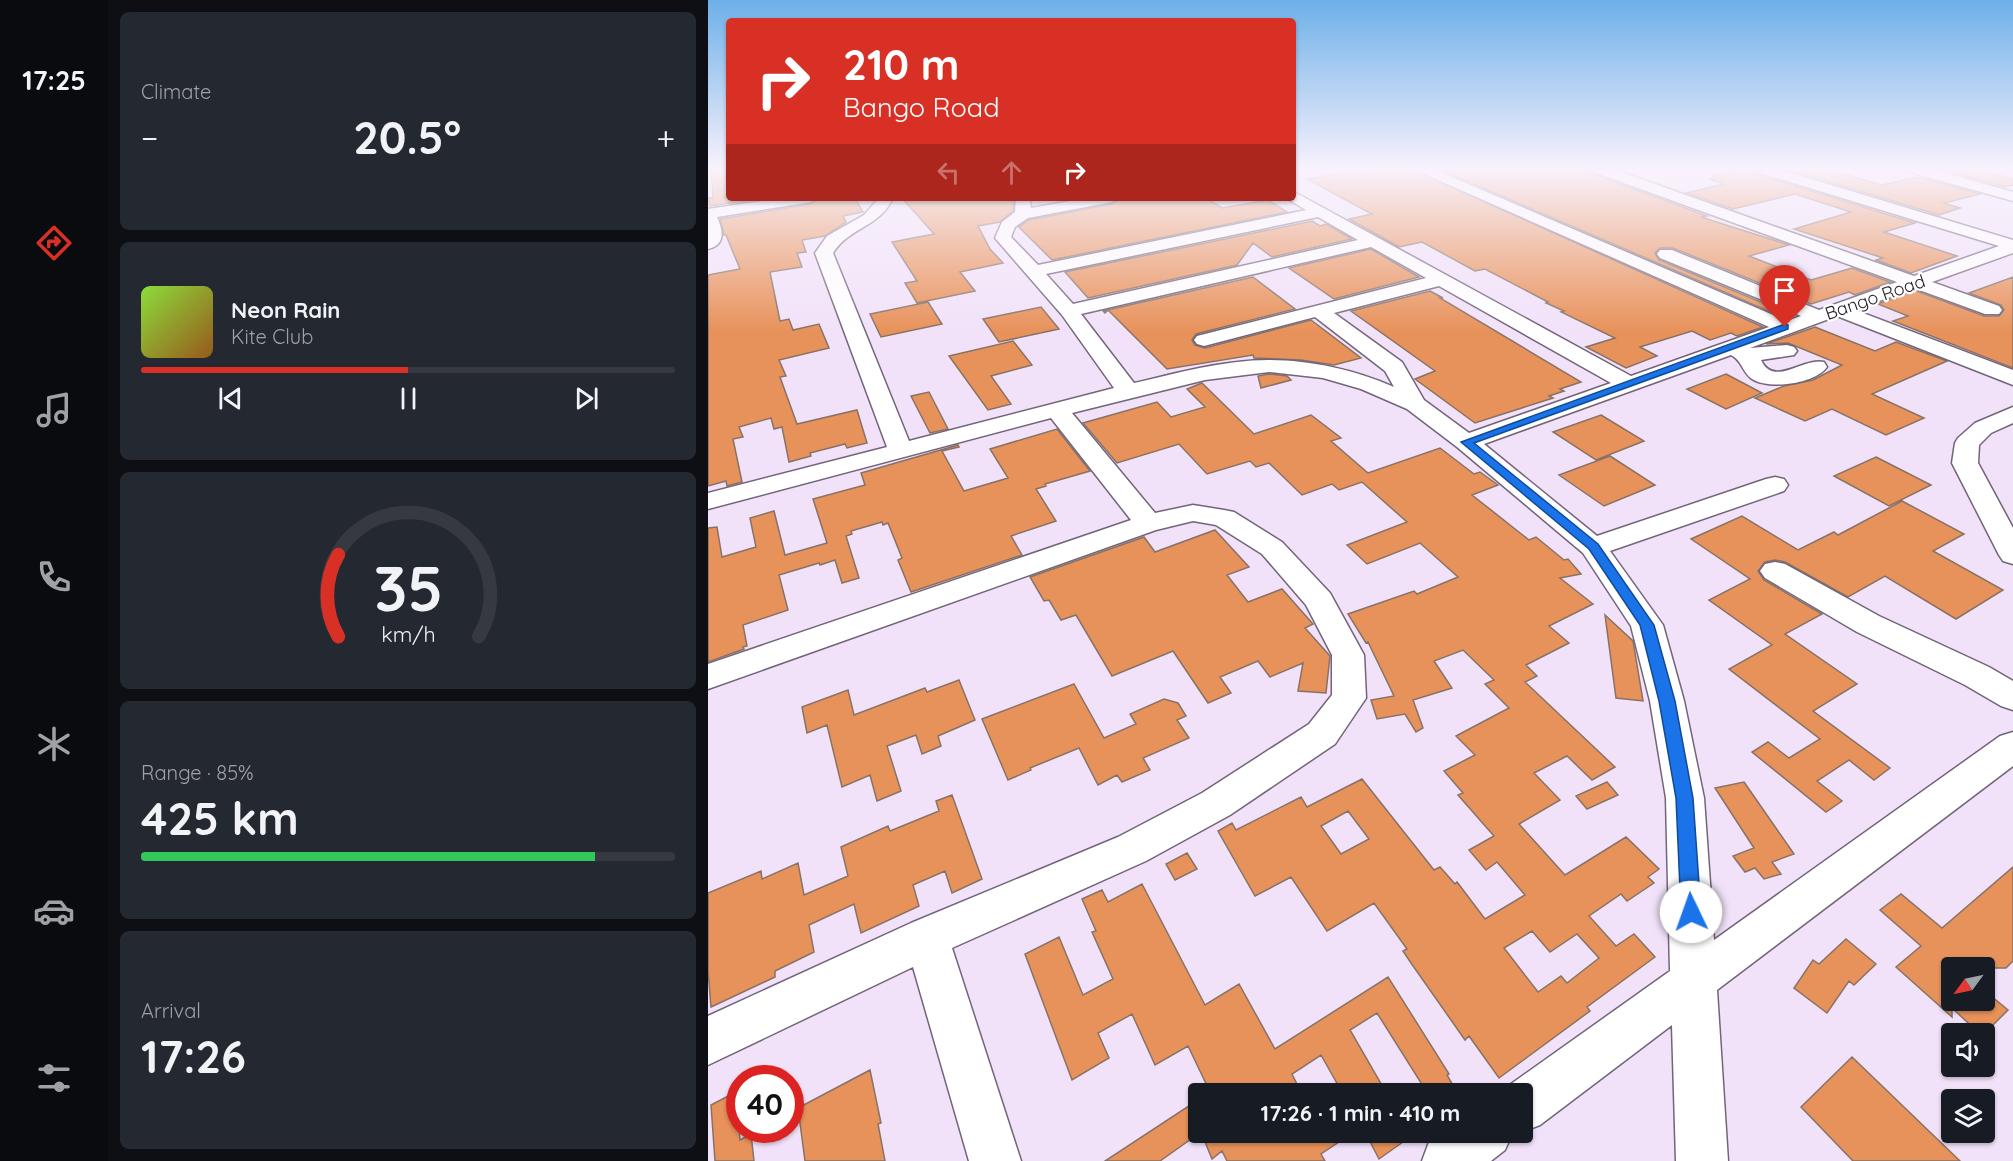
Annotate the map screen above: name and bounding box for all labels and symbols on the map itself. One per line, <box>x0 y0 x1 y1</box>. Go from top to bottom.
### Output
pin <box>1759 265 1810 327</box>
street label: Bango Road <box>1822 269 1928 325</box>
position arrow <box>1659 880 1723 944</box>
north arrow <box>1941 957 1995 1011</box>
speed limit sign: 40 <box>726 1065 804 1143</box>

